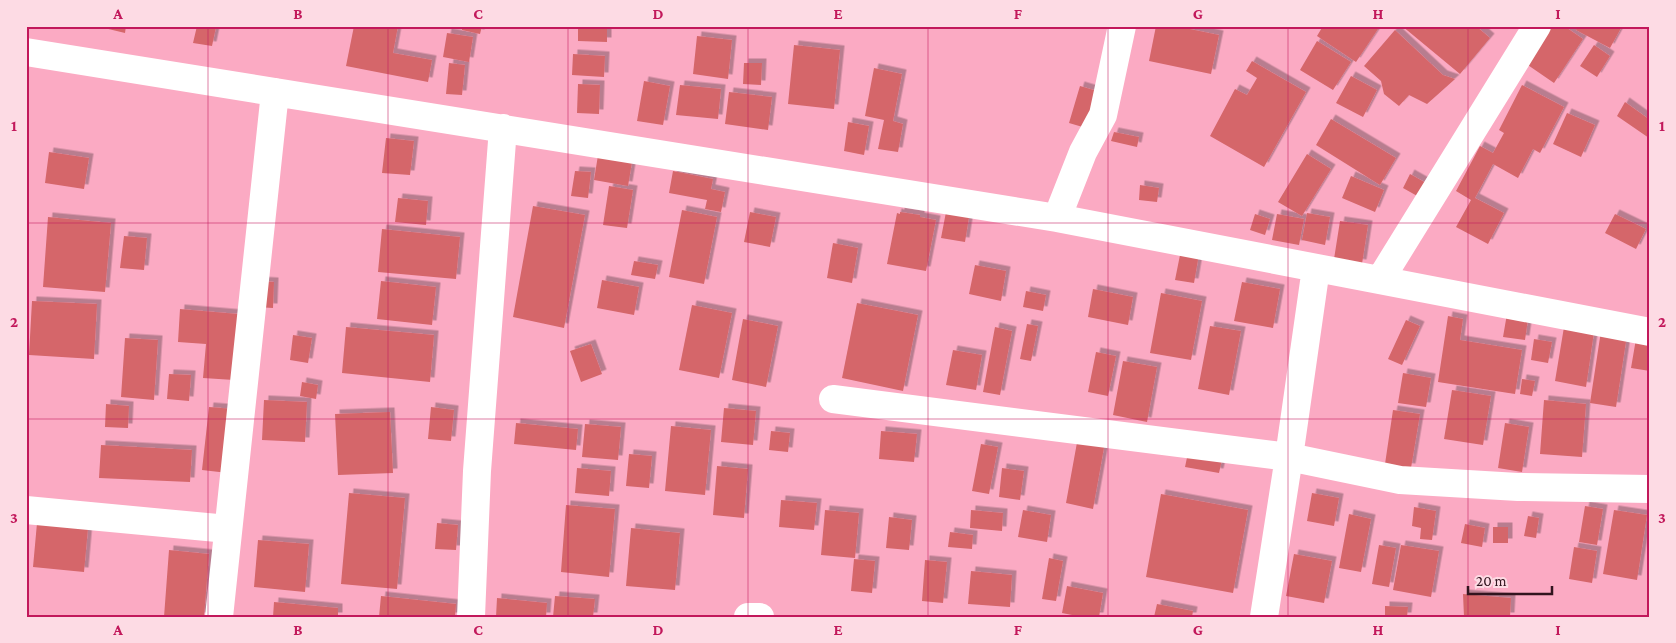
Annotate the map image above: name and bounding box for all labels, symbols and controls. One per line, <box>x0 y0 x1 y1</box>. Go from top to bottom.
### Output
text: A <box>112 5 123 22</box>
text: B <box>293 5 303 22</box>
text: C <box>473 5 483 22</box>
text: D <box>652 5 664 22</box>
text: E <box>833 5 843 22</box>
text: F <box>1014 5 1023 22</box>
text: G <box>1193 5 1203 22</box>
text: H <box>1373 5 1384 22</box>
text: I <box>1555 5 1561 22</box>
text: 1 <box>11 117 17 134</box>
text: 1 <box>1659 117 1665 134</box>
text: 2 <box>10 313 18 330</box>
text: 2 <box>1658 313 1666 330</box>
text: 3 <box>10 509 18 526</box>
text: 3 <box>1658 509 1666 526</box>
scale bar <box>1468 563 1552 595</box>
text: 20 m <box>1476 573 1507 589</box>
text: A <box>112 621 123 638</box>
text: B <box>293 621 303 638</box>
text: C <box>473 621 483 638</box>
text: D <box>652 621 664 638</box>
text: E <box>833 621 843 638</box>
text: F <box>1014 621 1023 638</box>
text: G <box>1193 621 1203 638</box>
text: H <box>1373 621 1384 638</box>
text: I <box>1555 621 1561 638</box>

